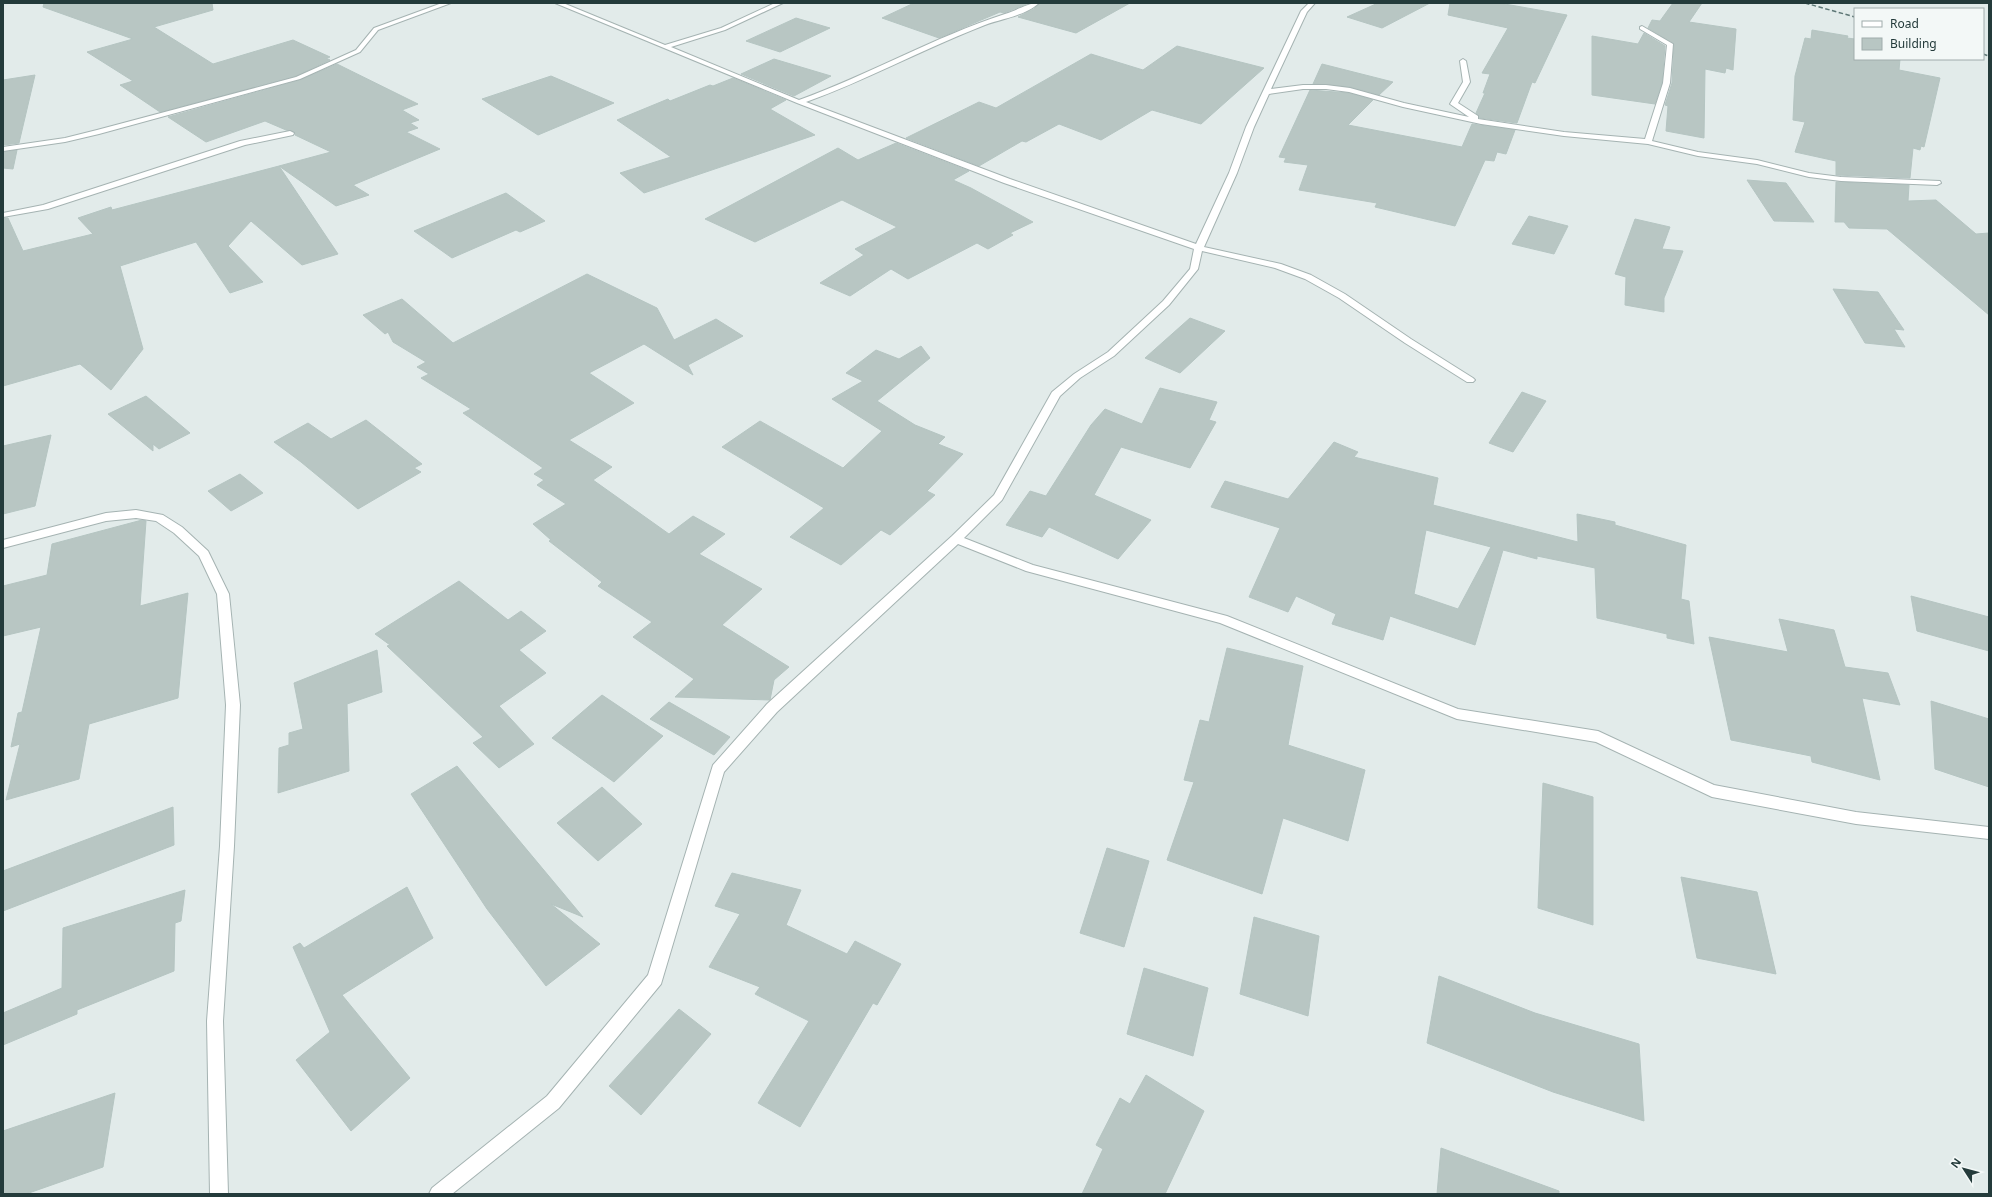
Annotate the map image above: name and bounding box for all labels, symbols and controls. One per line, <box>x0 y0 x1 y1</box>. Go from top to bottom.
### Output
legend <box>1854 8 1984 60</box>
text: Road <box>1890 15 1919 32</box>
text: Building <box>1890 35 1937 52</box>
north arrow <box>1944 1149 1984 1189</box>
text: N <box>1947 1155 1964 1171</box>

